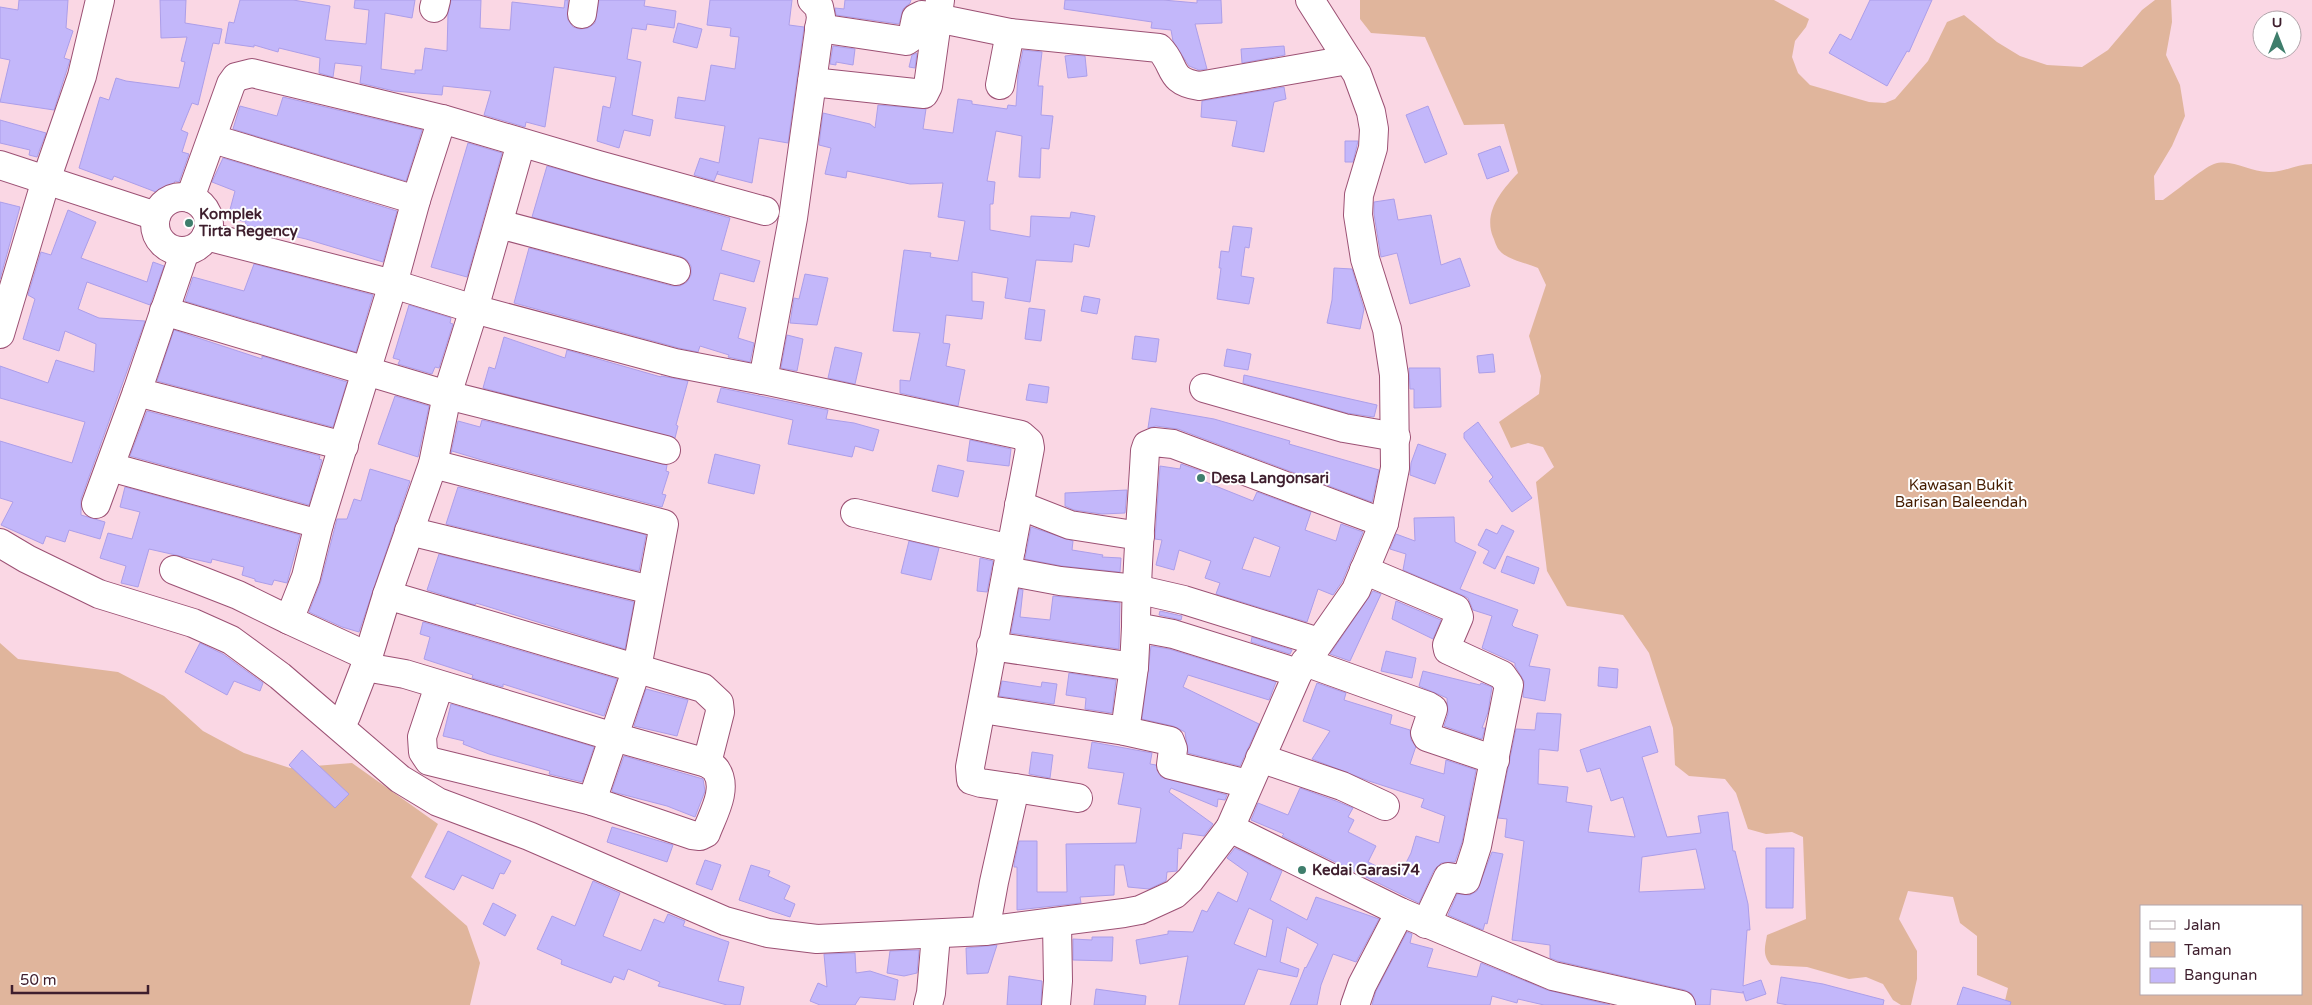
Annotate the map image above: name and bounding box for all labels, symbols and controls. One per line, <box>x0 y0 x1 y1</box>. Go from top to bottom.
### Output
north arrow <box>2252 10 2302 60</box>
text: U <box>2272 14 2282 31</box>
place label: Komplek Tirta Regency <box>198 205 298 241</box>
marker: Komplek Tirta Regency <box>183 217 195 229</box>
place label: Desa Langonsari <box>1211 469 1329 488</box>
marker: Desa Langonsari <box>1195 472 1207 484</box>
park label: Kawasan Bukit Barisan Baleendah <box>1895 476 2027 511</box>
place label: Kedai Garasi74 <box>1312 861 1420 879</box>
marker: Kedai Garasi74 <box>1296 864 1308 876</box>
legend <box>2140 905 2302 995</box>
text: Jalan <box>2184 916 2221 934</box>
text: Taman <box>2184 941 2232 959</box>
scale bar <box>12 962 149 994</box>
text: Bangunan <box>2184 966 2257 984</box>
text: 50 m <box>20 971 57 989</box>

